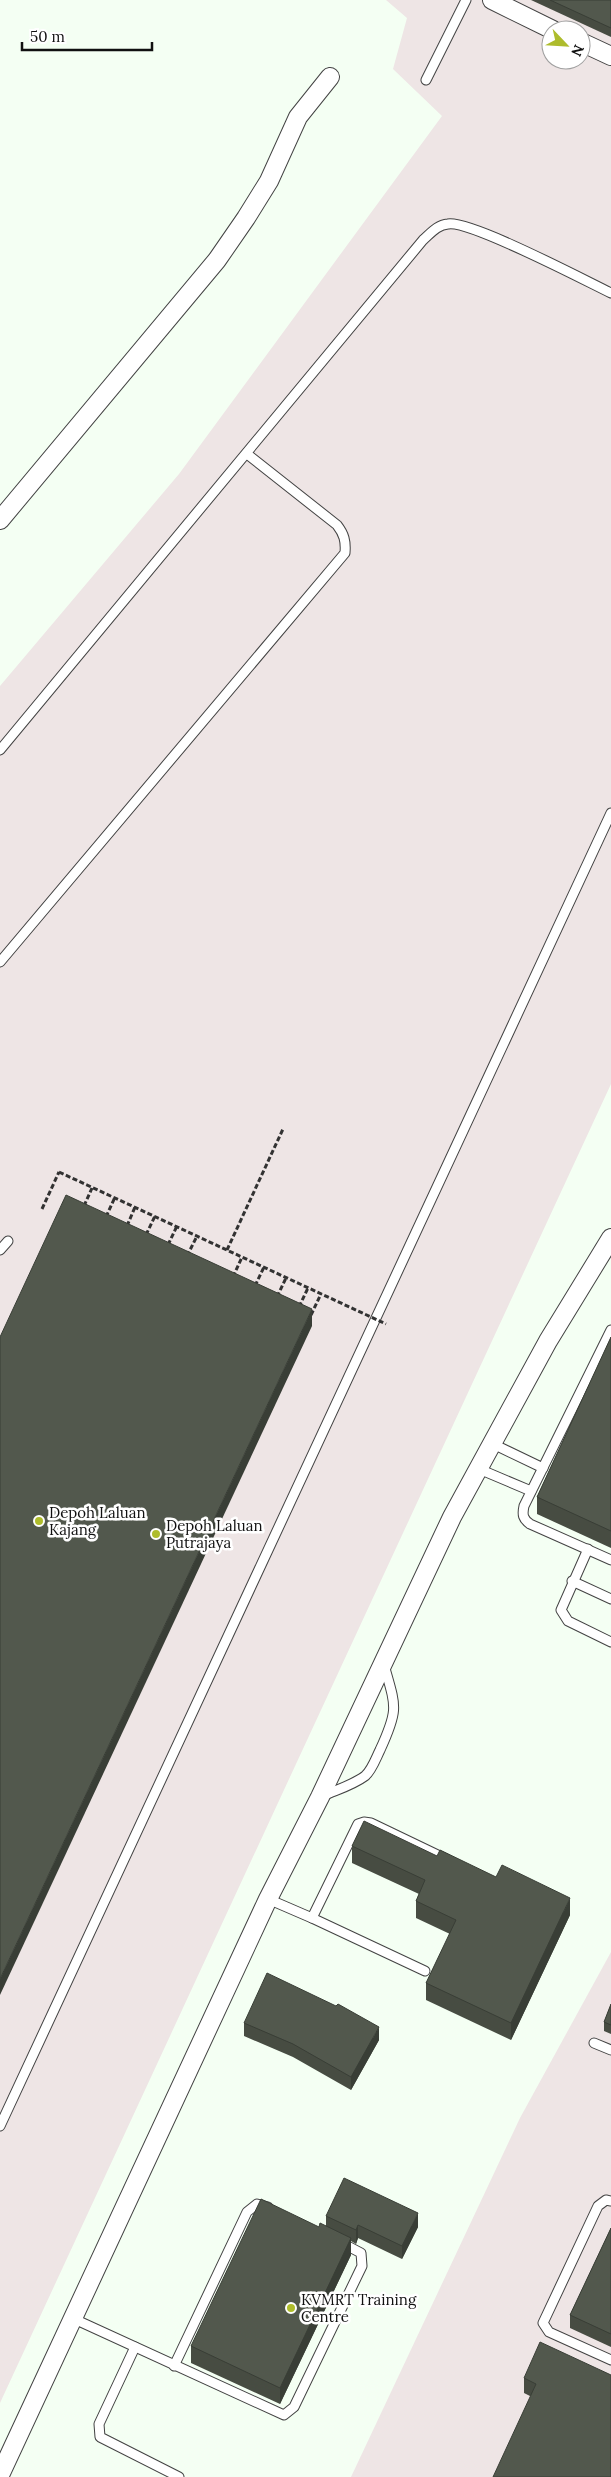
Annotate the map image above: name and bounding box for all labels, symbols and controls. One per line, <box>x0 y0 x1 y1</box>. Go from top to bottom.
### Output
scale bar <box>22 20 152 52</box>
north arrow <box>541 20 591 70</box>
text: 50 m <box>30 27 65 46</box>
text: N <box>567 42 588 59</box>
place label: Depoh Laluan Kajang <box>49 1503 146 1539</box>
marker: Depoh Laluan Kajang <box>33 1515 45 1527</box>
place label: Depoh Laluan Putrajaya <box>166 1516 263 1552</box>
marker: Depoh Laluan Putrajaya <box>150 1528 162 1540</box>
place label: KVMRT Training Centre <box>301 2290 417 2326</box>
marker: KVMRT Training Centre <box>285 2302 297 2314</box>

